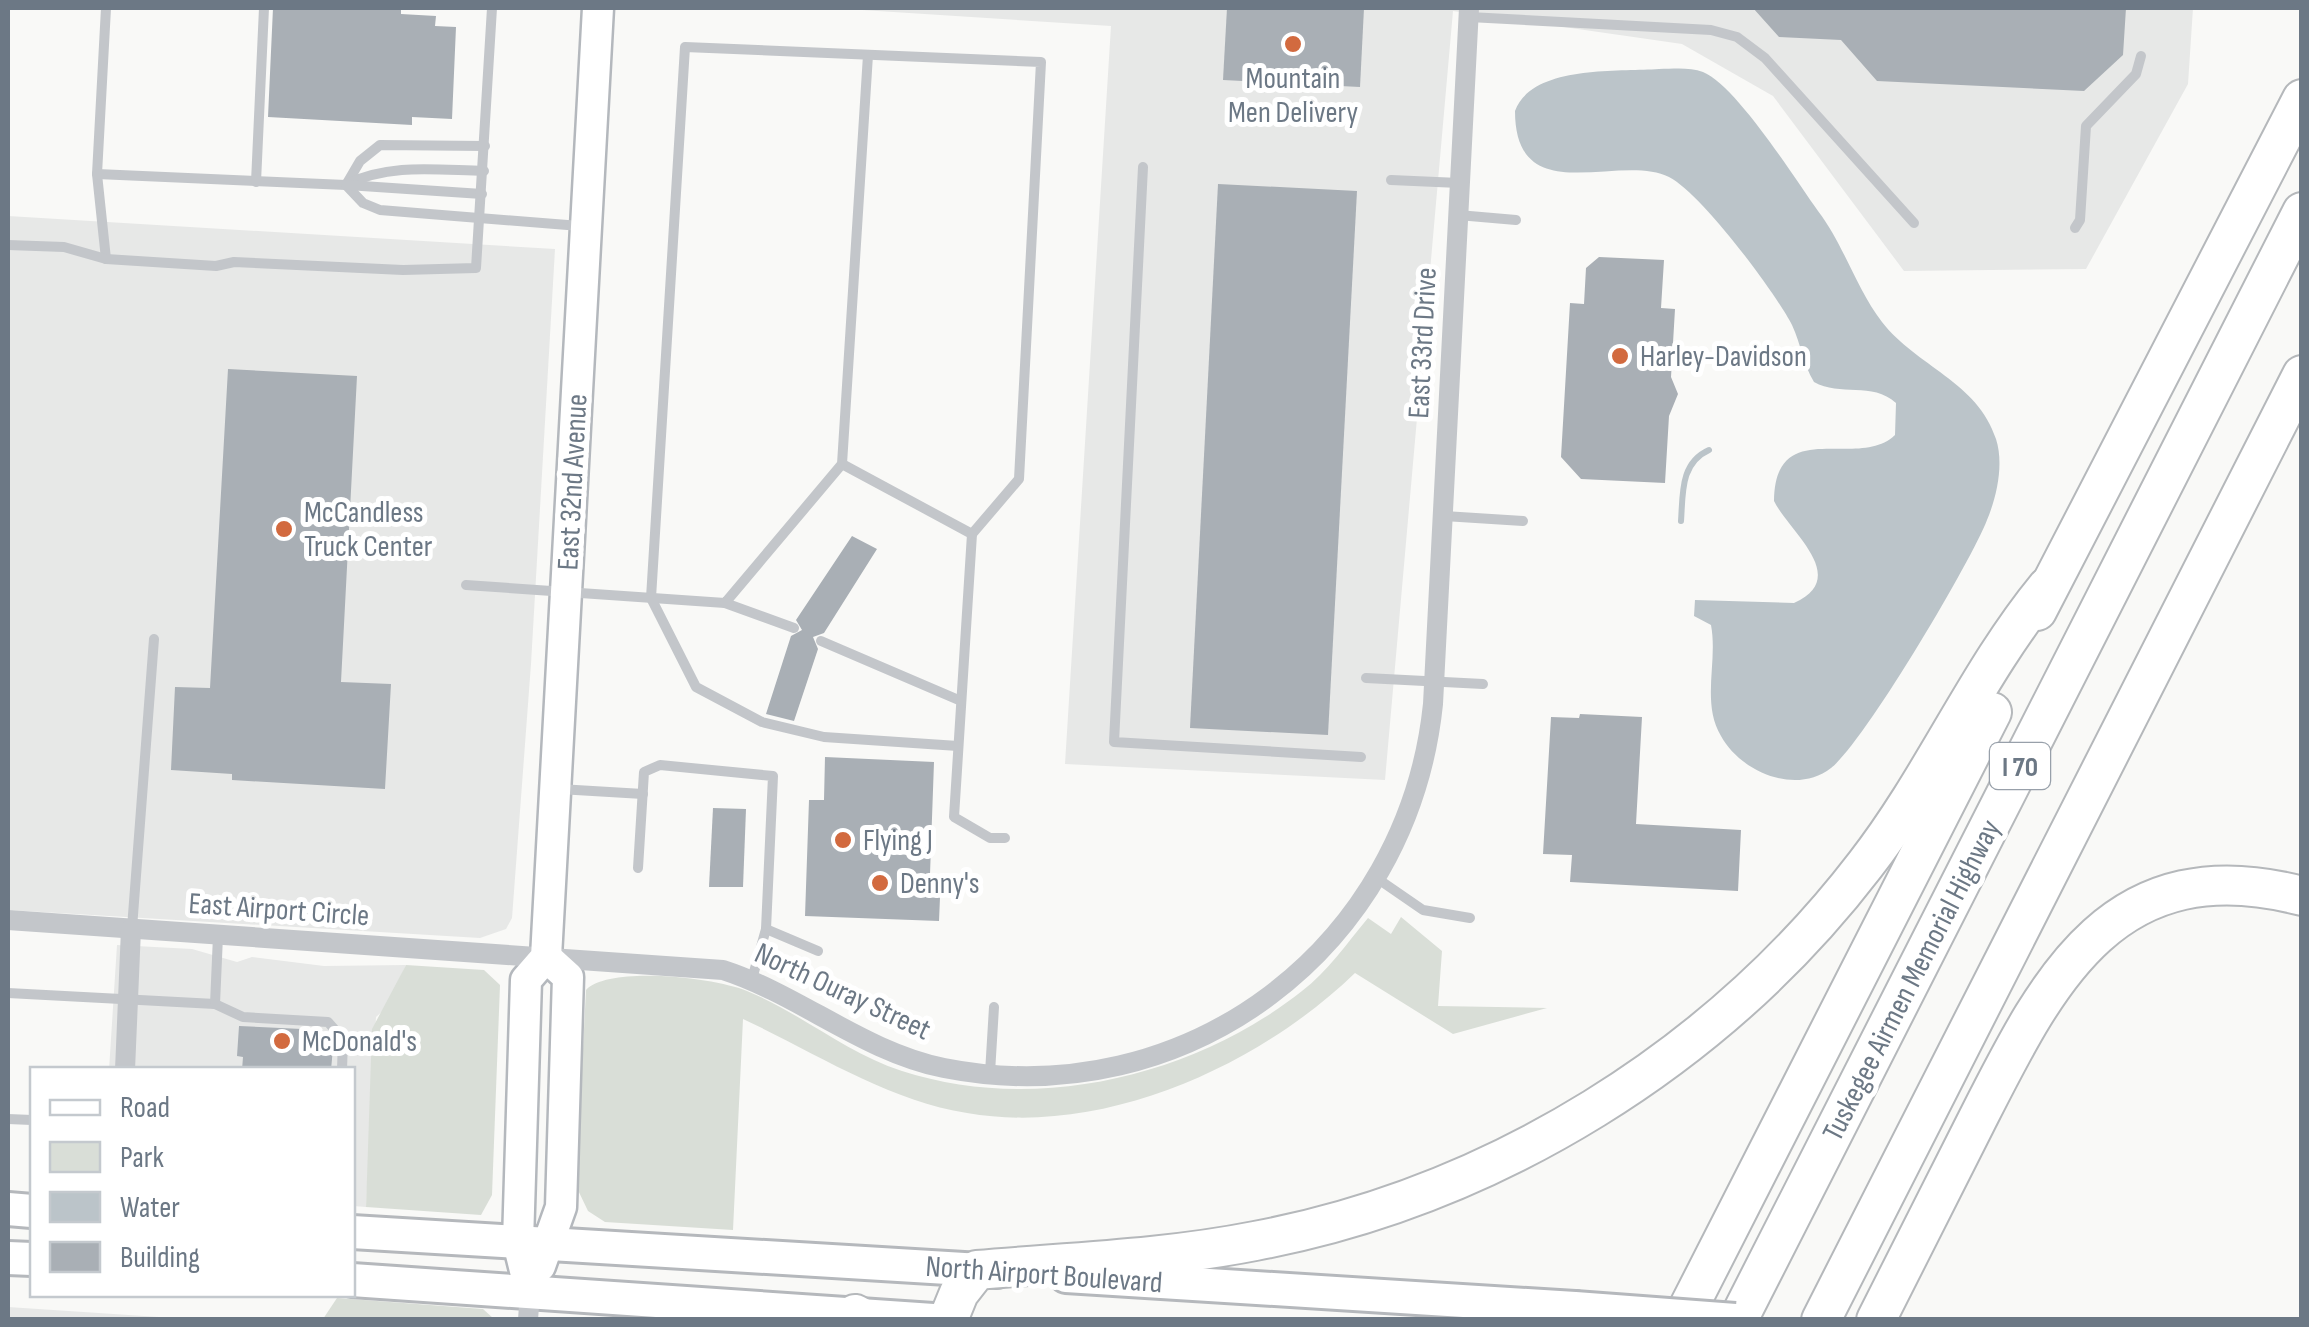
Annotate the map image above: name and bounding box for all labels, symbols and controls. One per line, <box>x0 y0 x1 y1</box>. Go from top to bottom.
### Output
marker: Mountain Men Delivery <box>1282 33 1304 55</box>
place label: Mountain Men Delivery <box>1228 61 1358 131</box>
street label: East 33rd Drive <box>1401 267 1445 419</box>
place label: Harley-Davidson <box>1640 339 1807 375</box>
marker: Harley-Davidson <box>1609 345 1631 367</box>
street label: East 32nd Avenue <box>550 393 596 571</box>
place label: McCandless Truck Center <box>304 495 433 565</box>
marker: McCandless Truck Center <box>273 518 295 540</box>
road number: I 70 <box>1990 743 2050 789</box>
street label: Tuskegee Airmen Memorial Highway <box>1815 813 2009 1147</box>
place label: Flying J <box>863 823 933 859</box>
marker: Flying J <box>832 829 854 851</box>
place label: Denny's <box>900 866 979 902</box>
marker: Denny's <box>869 872 891 894</box>
street label: East Airport Circle <box>187 886 370 934</box>
street label: North Ouray Street <box>749 935 936 1048</box>
place label: McDonald's <box>302 1024 417 1060</box>
marker: McDonald's <box>271 1030 293 1052</box>
legend <box>30 1067 355 1297</box>
text: Road <box>120 1090 170 1126</box>
text: Park <box>120 1140 164 1176</box>
text: Water <box>120 1190 180 1226</box>
text: Building <box>120 1240 200 1276</box>
street label: North Airport Boulevard <box>924 1249 1164 1301</box>

